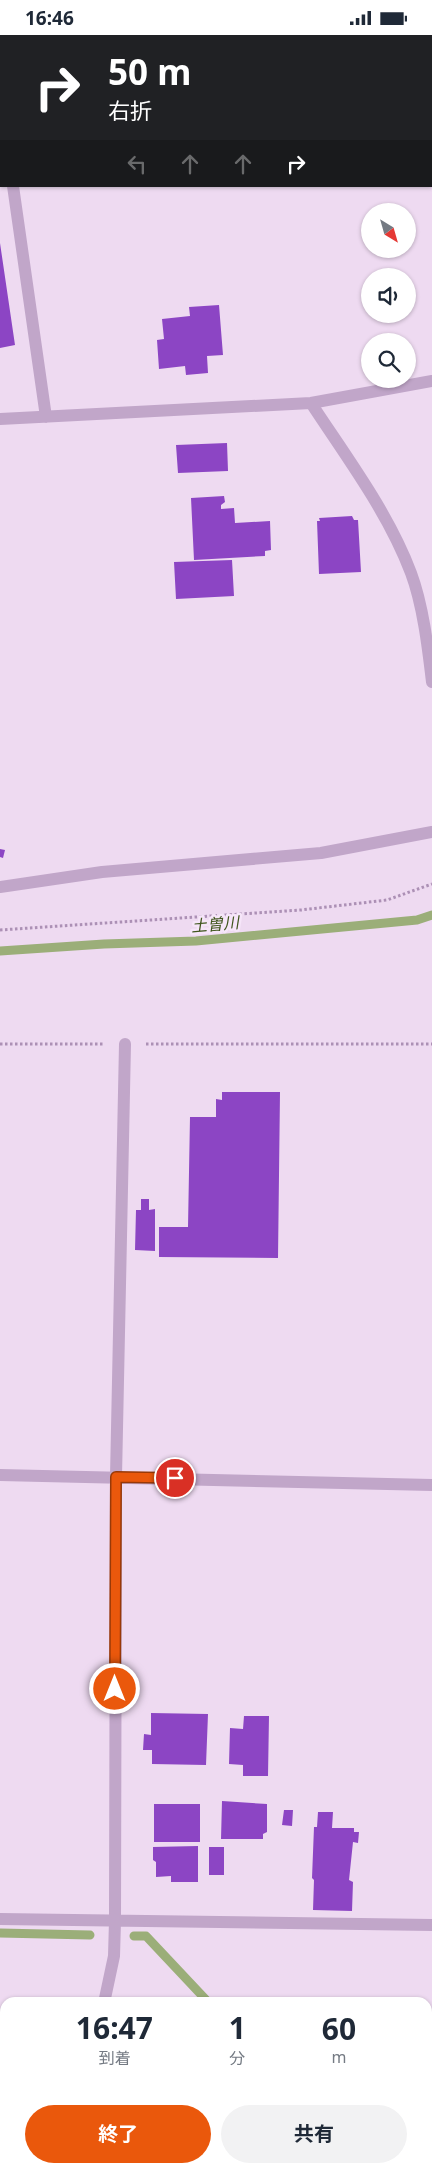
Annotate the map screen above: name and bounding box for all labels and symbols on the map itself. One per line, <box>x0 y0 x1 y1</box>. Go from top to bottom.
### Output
north arrow <box>361 203 416 257</box>
water label: 土曽川 <box>190 911 242 937</box>
pin <box>154 1457 196 1499</box>
position arrow <box>88 1662 140 1714</box>

